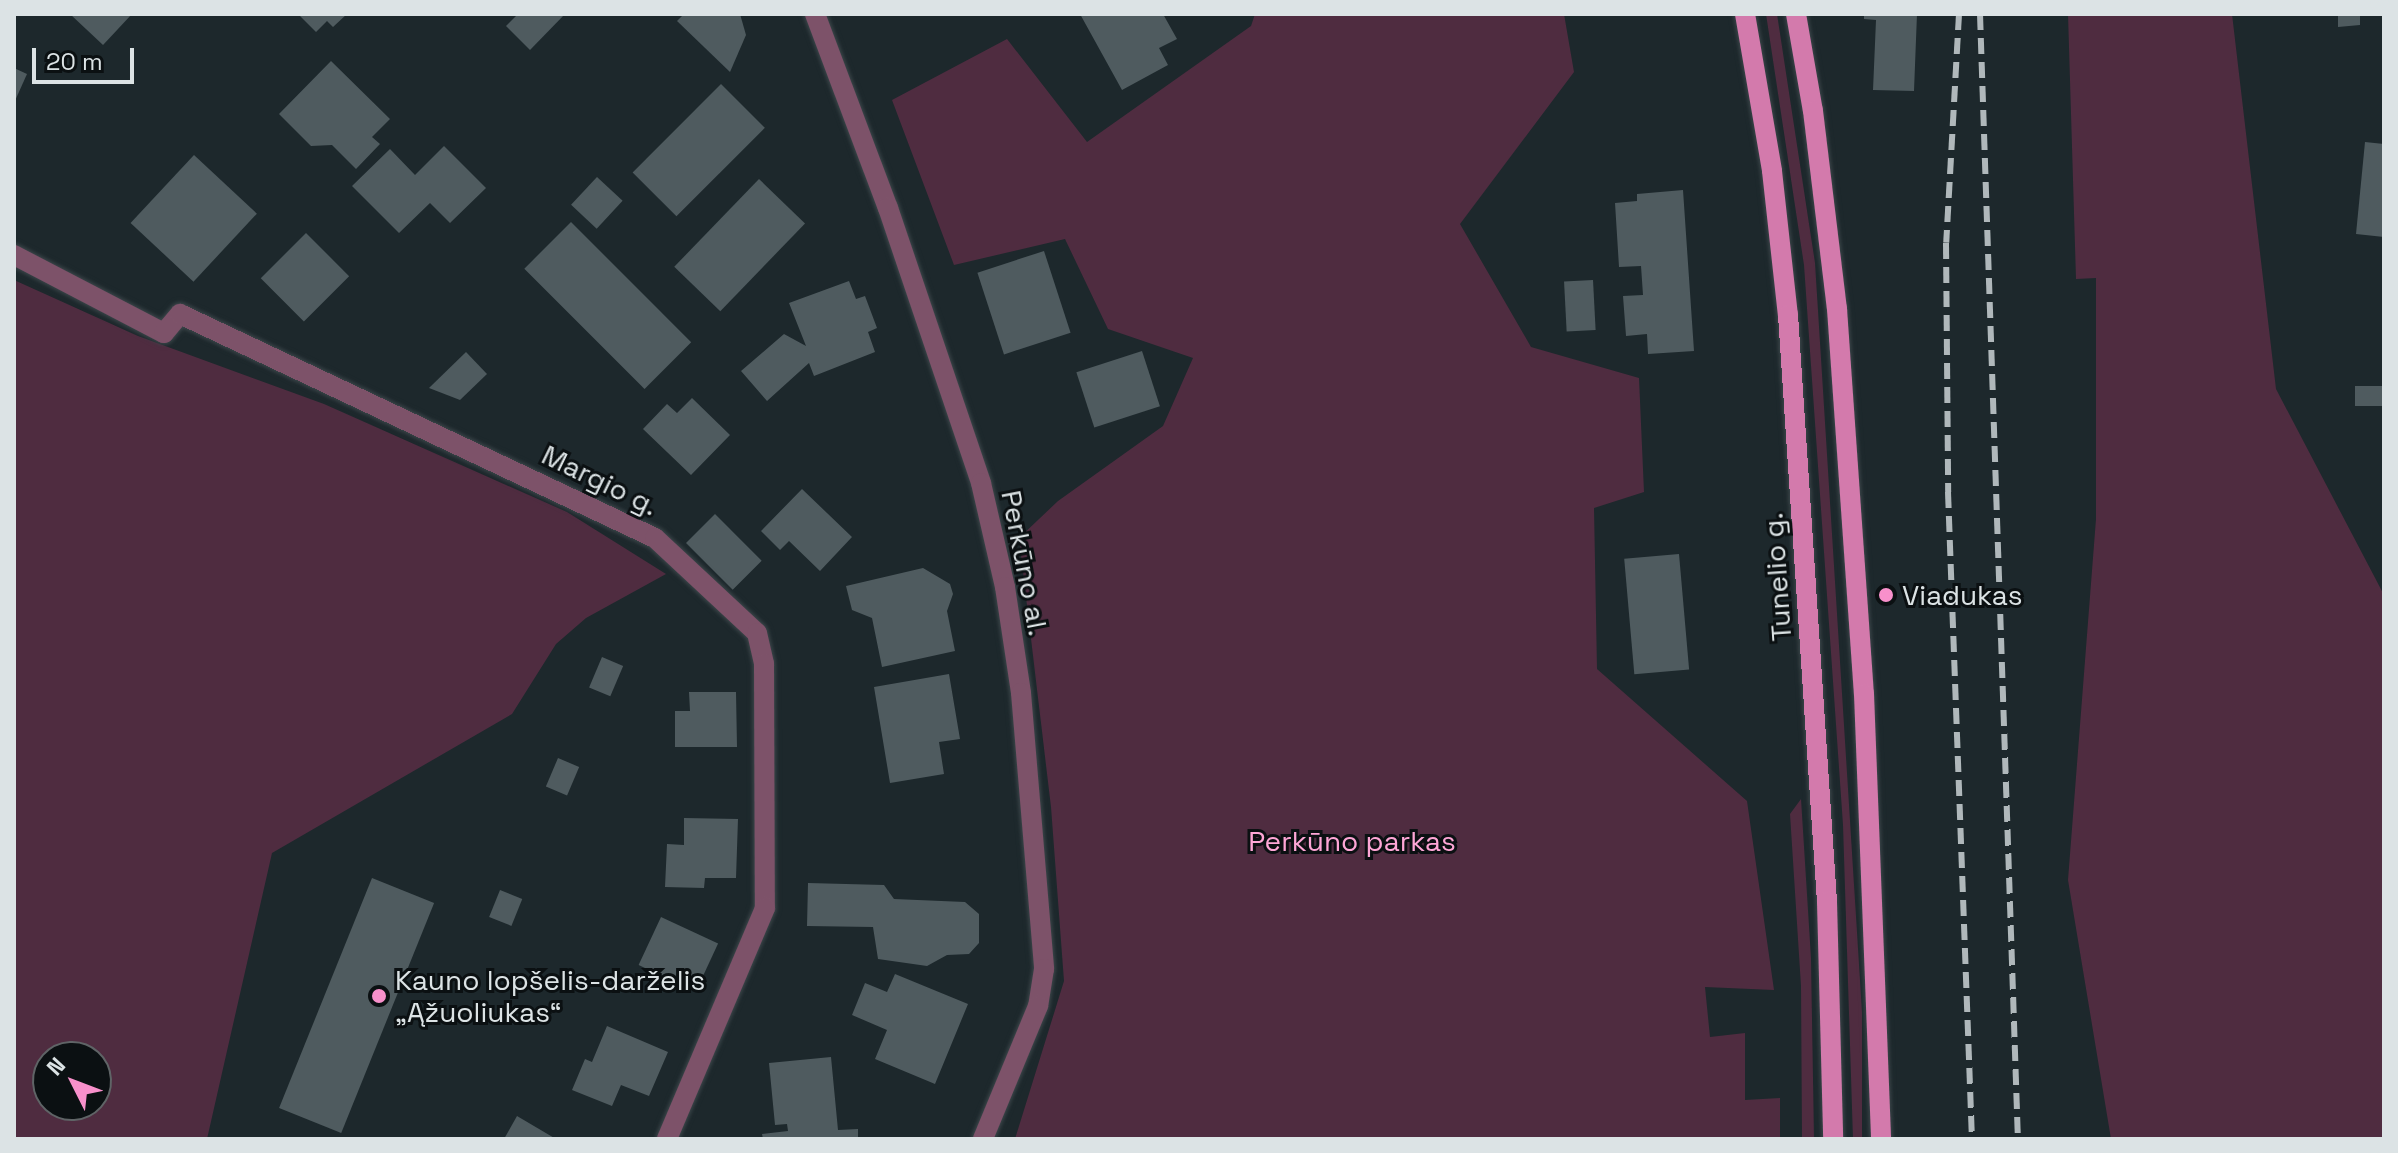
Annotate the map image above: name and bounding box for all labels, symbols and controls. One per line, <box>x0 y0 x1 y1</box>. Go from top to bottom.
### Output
scale bar <box>36 32 138 82</box>
text: 20 m <box>46 46 103 77</box>
street label: Margio g. <box>537 438 663 522</box>
street label: Perkūno al. <box>994 487 1056 639</box>
street label: Tunelio g. <box>1756 512 1798 642</box>
place label: Viadukas <box>1902 578 2023 612</box>
marker: Viadukas <box>1877 586 1895 604</box>
park label: Perkūno parkas <box>1248 824 1456 858</box>
place label: Kauno lopšelis-darželis „Ąžuoliukas“ <box>395 963 705 1029</box>
marker: Kauno lopšelis-darželis „Ąžuoliukas“ <box>370 987 388 1005</box>
north arrow <box>32 1041 112 1121</box>
text: N <box>40 1051 71 1081</box>

